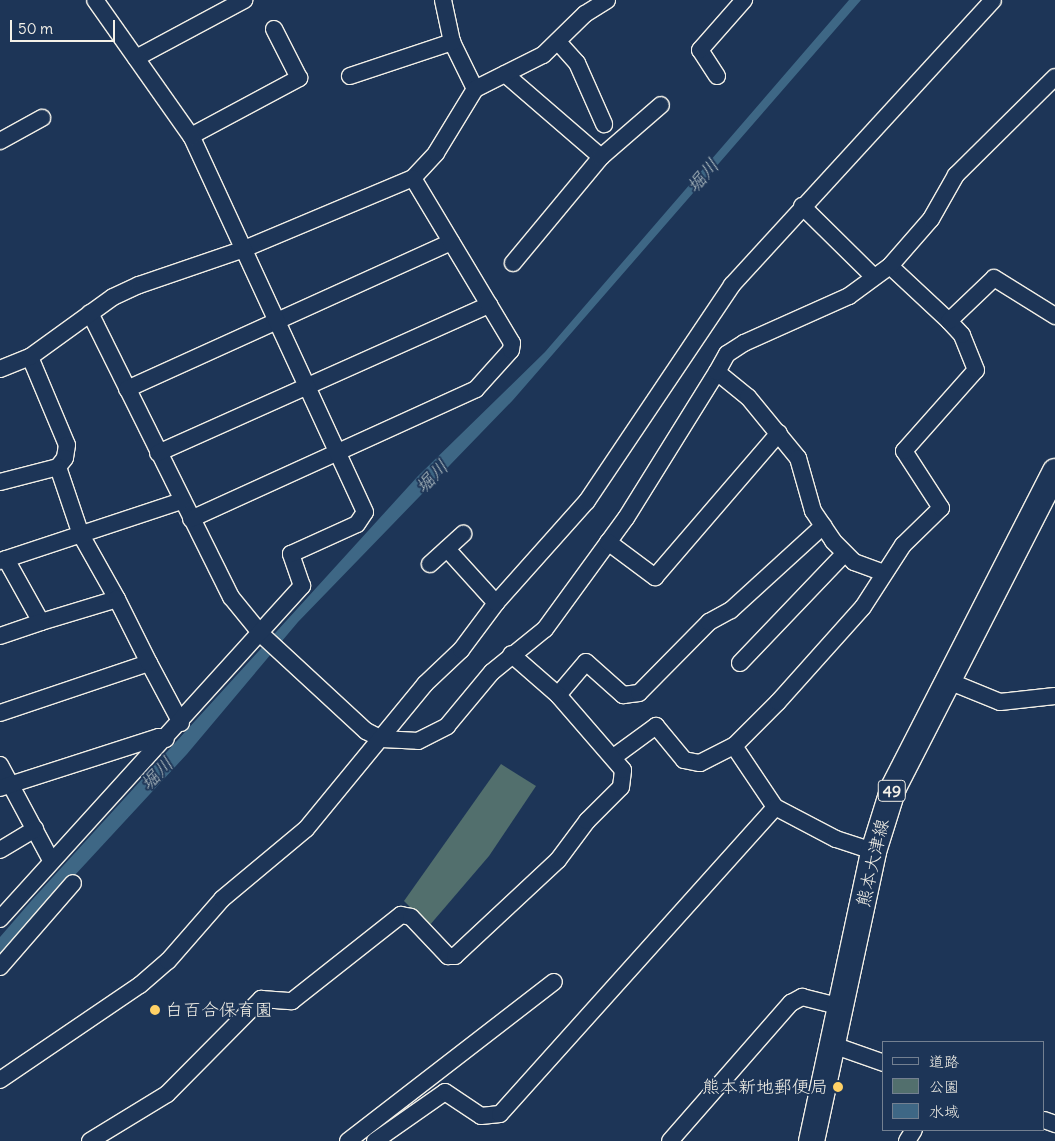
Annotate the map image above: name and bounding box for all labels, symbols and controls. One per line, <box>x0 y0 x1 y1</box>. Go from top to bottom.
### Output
scale bar <box>12 10 118 42</box>
text: 50 m <box>18 19 53 38</box>
water label: 堀川 <box>682 154 724 198</box>
water label: 堀川 <box>411 455 453 499</box>
water label: 堀川 <box>136 752 178 796</box>
road number: 49 <box>877 778 907 804</box>
street label: 熊本大津線 <box>852 817 894 909</box>
place label: 白百合保育園 <box>165 999 273 1021</box>
marker: 白百合保育園 <box>149 1004 161 1016</box>
legend <box>882 1041 1045 1131</box>
text: 道路 <box>929 1052 959 1071</box>
place label: 熊本新地郵便局 <box>702 1076 828 1098</box>
text: 公園 <box>929 1077 959 1096</box>
marker: 熊本新地郵便局 <box>832 1081 844 1093</box>
text: 水域 <box>929 1102 959 1121</box>

